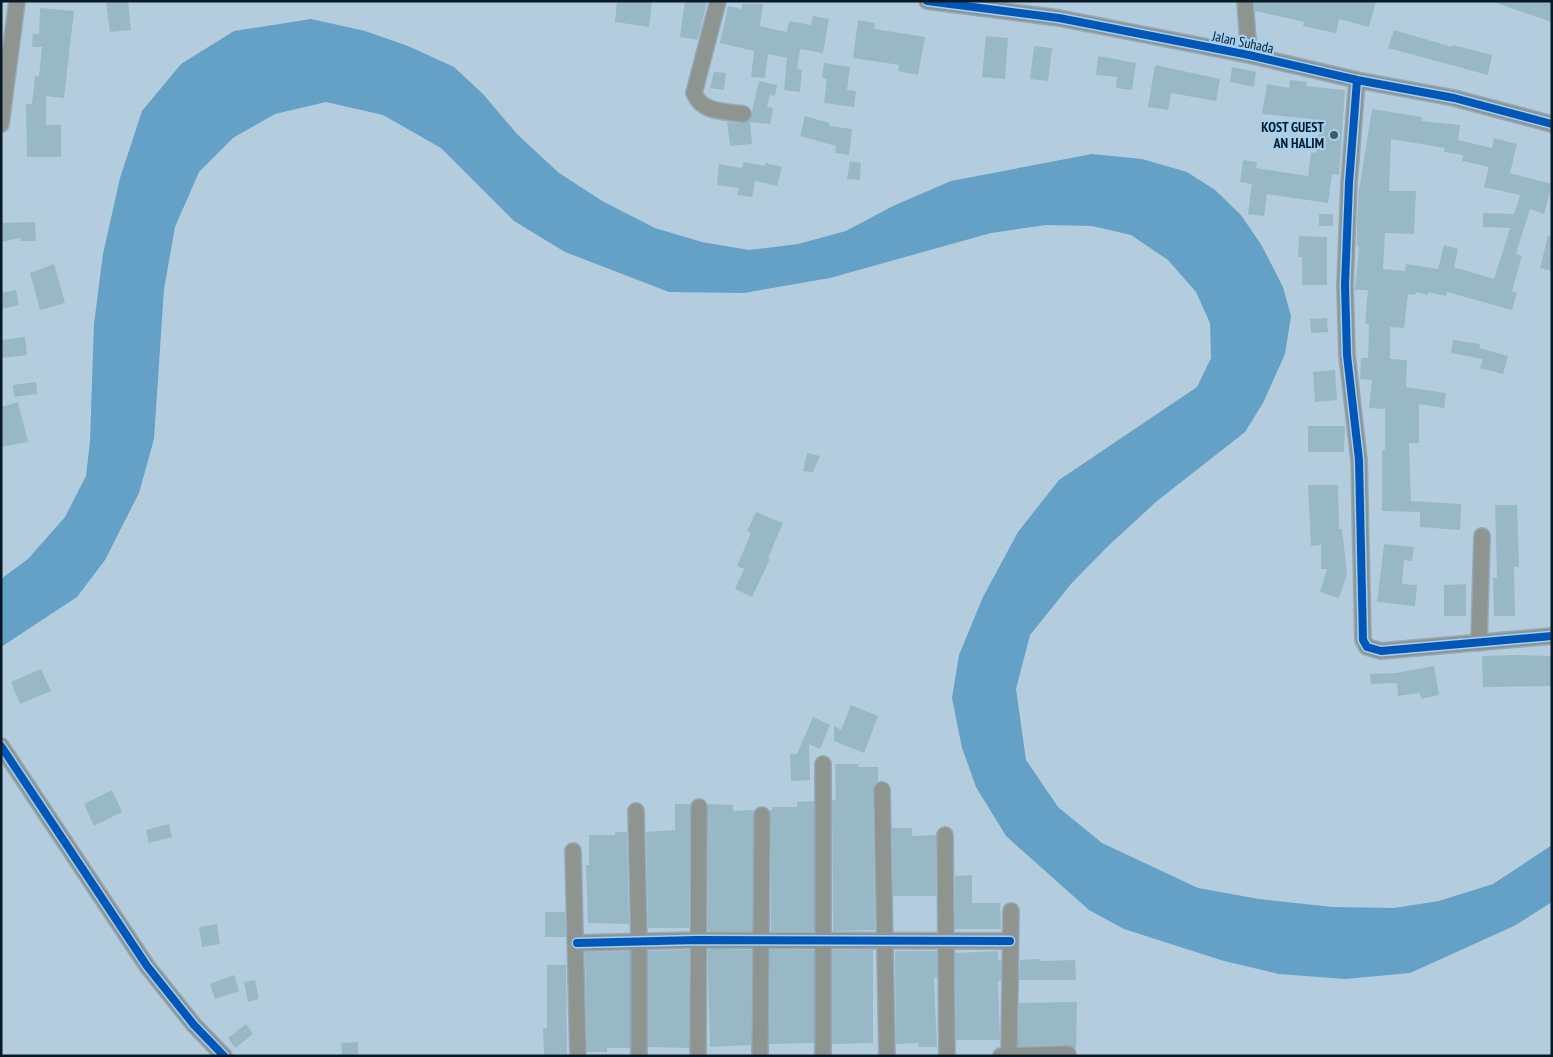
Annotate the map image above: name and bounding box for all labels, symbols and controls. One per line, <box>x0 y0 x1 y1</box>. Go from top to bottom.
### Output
street label: Jalan Suhada <box>1210 26 1275 57</box>
place label: KOST GUEST AN HALIM <box>1261 118 1324 152</box>
marker: KOST GUEST AN HALIM <box>1328 129 1340 141</box>

